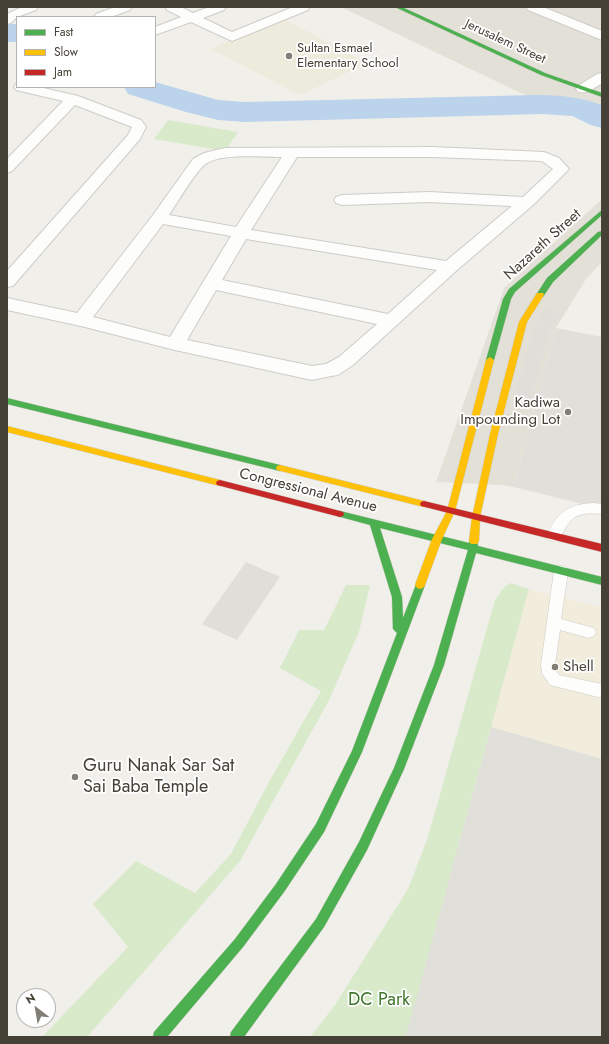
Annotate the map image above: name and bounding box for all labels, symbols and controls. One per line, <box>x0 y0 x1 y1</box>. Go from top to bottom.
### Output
legend <box>16 16 156 88</box>
street label: Jerusalem Street <box>462 16 548 68</box>
text: Fast <box>54 23 73 41</box>
place label: Sultan Esmael Elementary School <box>297 41 399 72</box>
text: Slow <box>54 43 78 61</box>
marker: Sultan Esmael Elementary School <box>284 51 294 61</box>
text: Jam <box>54 63 72 81</box>
street label: Nazareth Street <box>501 206 585 284</box>
place label: Kadiwa Impounding Lot <box>460 394 560 429</box>
marker: Kadiwa Impounding Lot <box>563 407 573 417</box>
street label: Congressional Avenue <box>237 465 379 517</box>
place label: Shell <box>563 658 594 676</box>
marker: Shell <box>550 662 560 672</box>
place label: Guru Nanak Sar Sat Sai Baba Temple <box>83 756 234 798</box>
marker: Guru Nanak Sar Sat Sai Baba Temple <box>70 772 80 782</box>
north arrow <box>16 988 56 1028</box>
text: N <box>22 989 38 1008</box>
park label: DC Park <box>348 990 410 1012</box>

